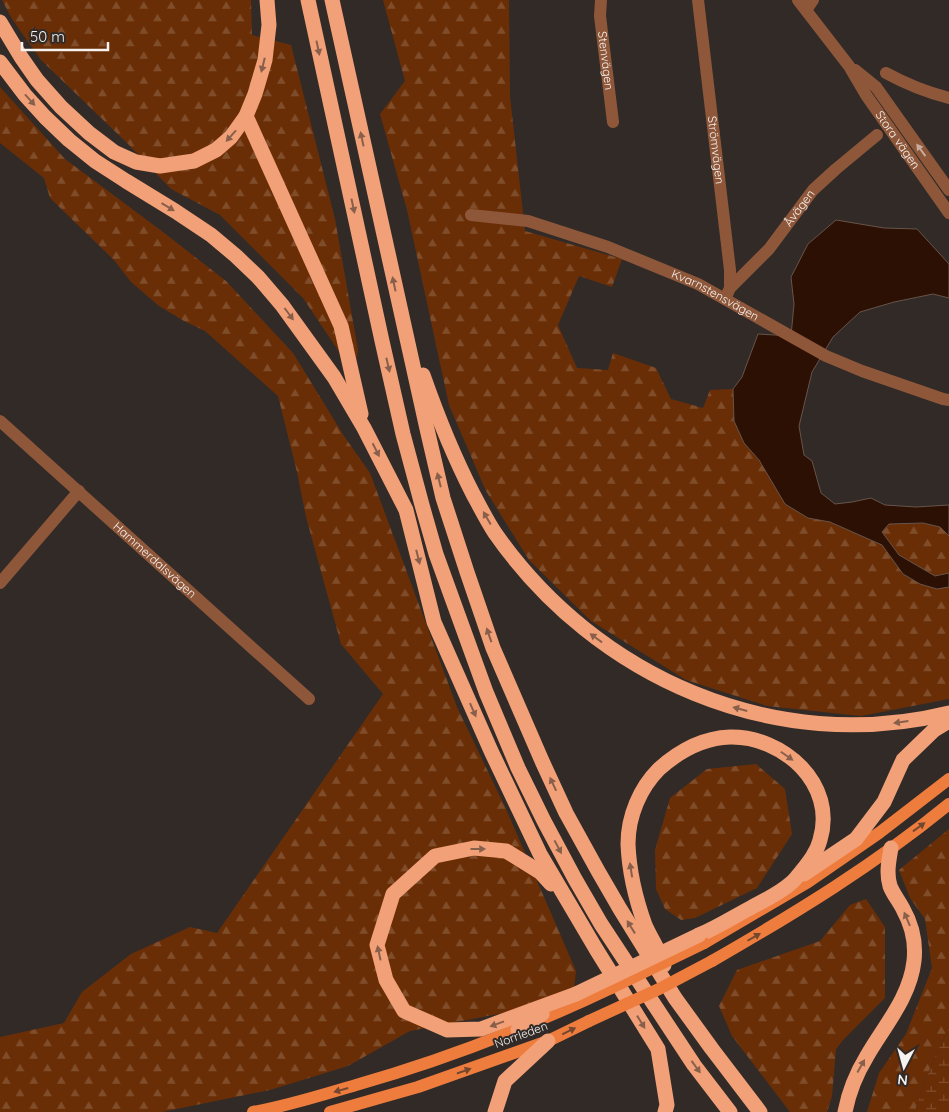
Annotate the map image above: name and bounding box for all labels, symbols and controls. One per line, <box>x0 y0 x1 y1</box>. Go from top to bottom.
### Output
scale bar <box>22 20 109 52</box>
text: 50 m <box>30 27 65 46</box>
street label: Stenvägen <box>595 30 617 91</box>
one-way arrow <box>314 40 322 55</box>
one-way arrow <box>259 57 267 72</box>
one-way arrow <box>24 94 35 107</box>
street label: Stora vägen <box>872 108 924 172</box>
street label: Strömvägen <box>705 115 728 185</box>
one-way arrow <box>225 129 237 141</box>
one-way arrow <box>358 131 366 146</box>
one-way arrow <box>916 143 926 157</box>
street label: Åvägen <box>780 186 818 229</box>
one-way arrow <box>349 199 357 214</box>
one-way arrow <box>161 202 174 211</box>
street label: Kvarnstensvägen <box>669 266 762 324</box>
one-way arrow <box>390 276 398 291</box>
one-way arrow <box>283 307 294 320</box>
one-way arrow <box>384 358 392 373</box>
one-way arrow <box>372 443 380 458</box>
one-way arrow <box>435 473 443 488</box>
one-way arrow <box>482 512 491 525</box>
street label: Hammerdalsvägen <box>110 519 200 601</box>
one-way arrow <box>414 550 422 565</box>
one-way arrow <box>485 627 493 642</box>
one-way arrow <box>589 633 602 643</box>
one-way arrow <box>469 703 477 717</box>
one-way arrow <box>733 705 748 713</box>
one-way arrow <box>893 718 909 726</box>
one-way arrow <box>780 751 794 761</box>
one-way arrow <box>548 777 556 791</box>
one-way arrow <box>912 822 925 833</box>
one-way arrow <box>554 840 562 855</box>
one-way arrow <box>471 845 487 853</box>
one-way arrow <box>626 861 634 877</box>
one-way arrow <box>903 912 911 926</box>
one-way arrow <box>626 920 636 933</box>
one-way arrow <box>748 932 761 941</box>
one-way arrow <box>375 945 383 960</box>
one-way arrow <box>636 1015 645 1028</box>
street label: Norrleden <box>492 1018 550 1051</box>
one-way arrow <box>489 1020 504 1028</box>
one-way arrow <box>562 1027 576 1035</box>
north arrow <box>879 1042 929 1092</box>
one-way arrow <box>857 1059 865 1074</box>
one-way arrow <box>691 1060 701 1074</box>
one-way arrow <box>456 1067 471 1074</box>
text: N <box>897 1070 909 1089</box>
one-way arrow <box>334 1086 349 1094</box>

